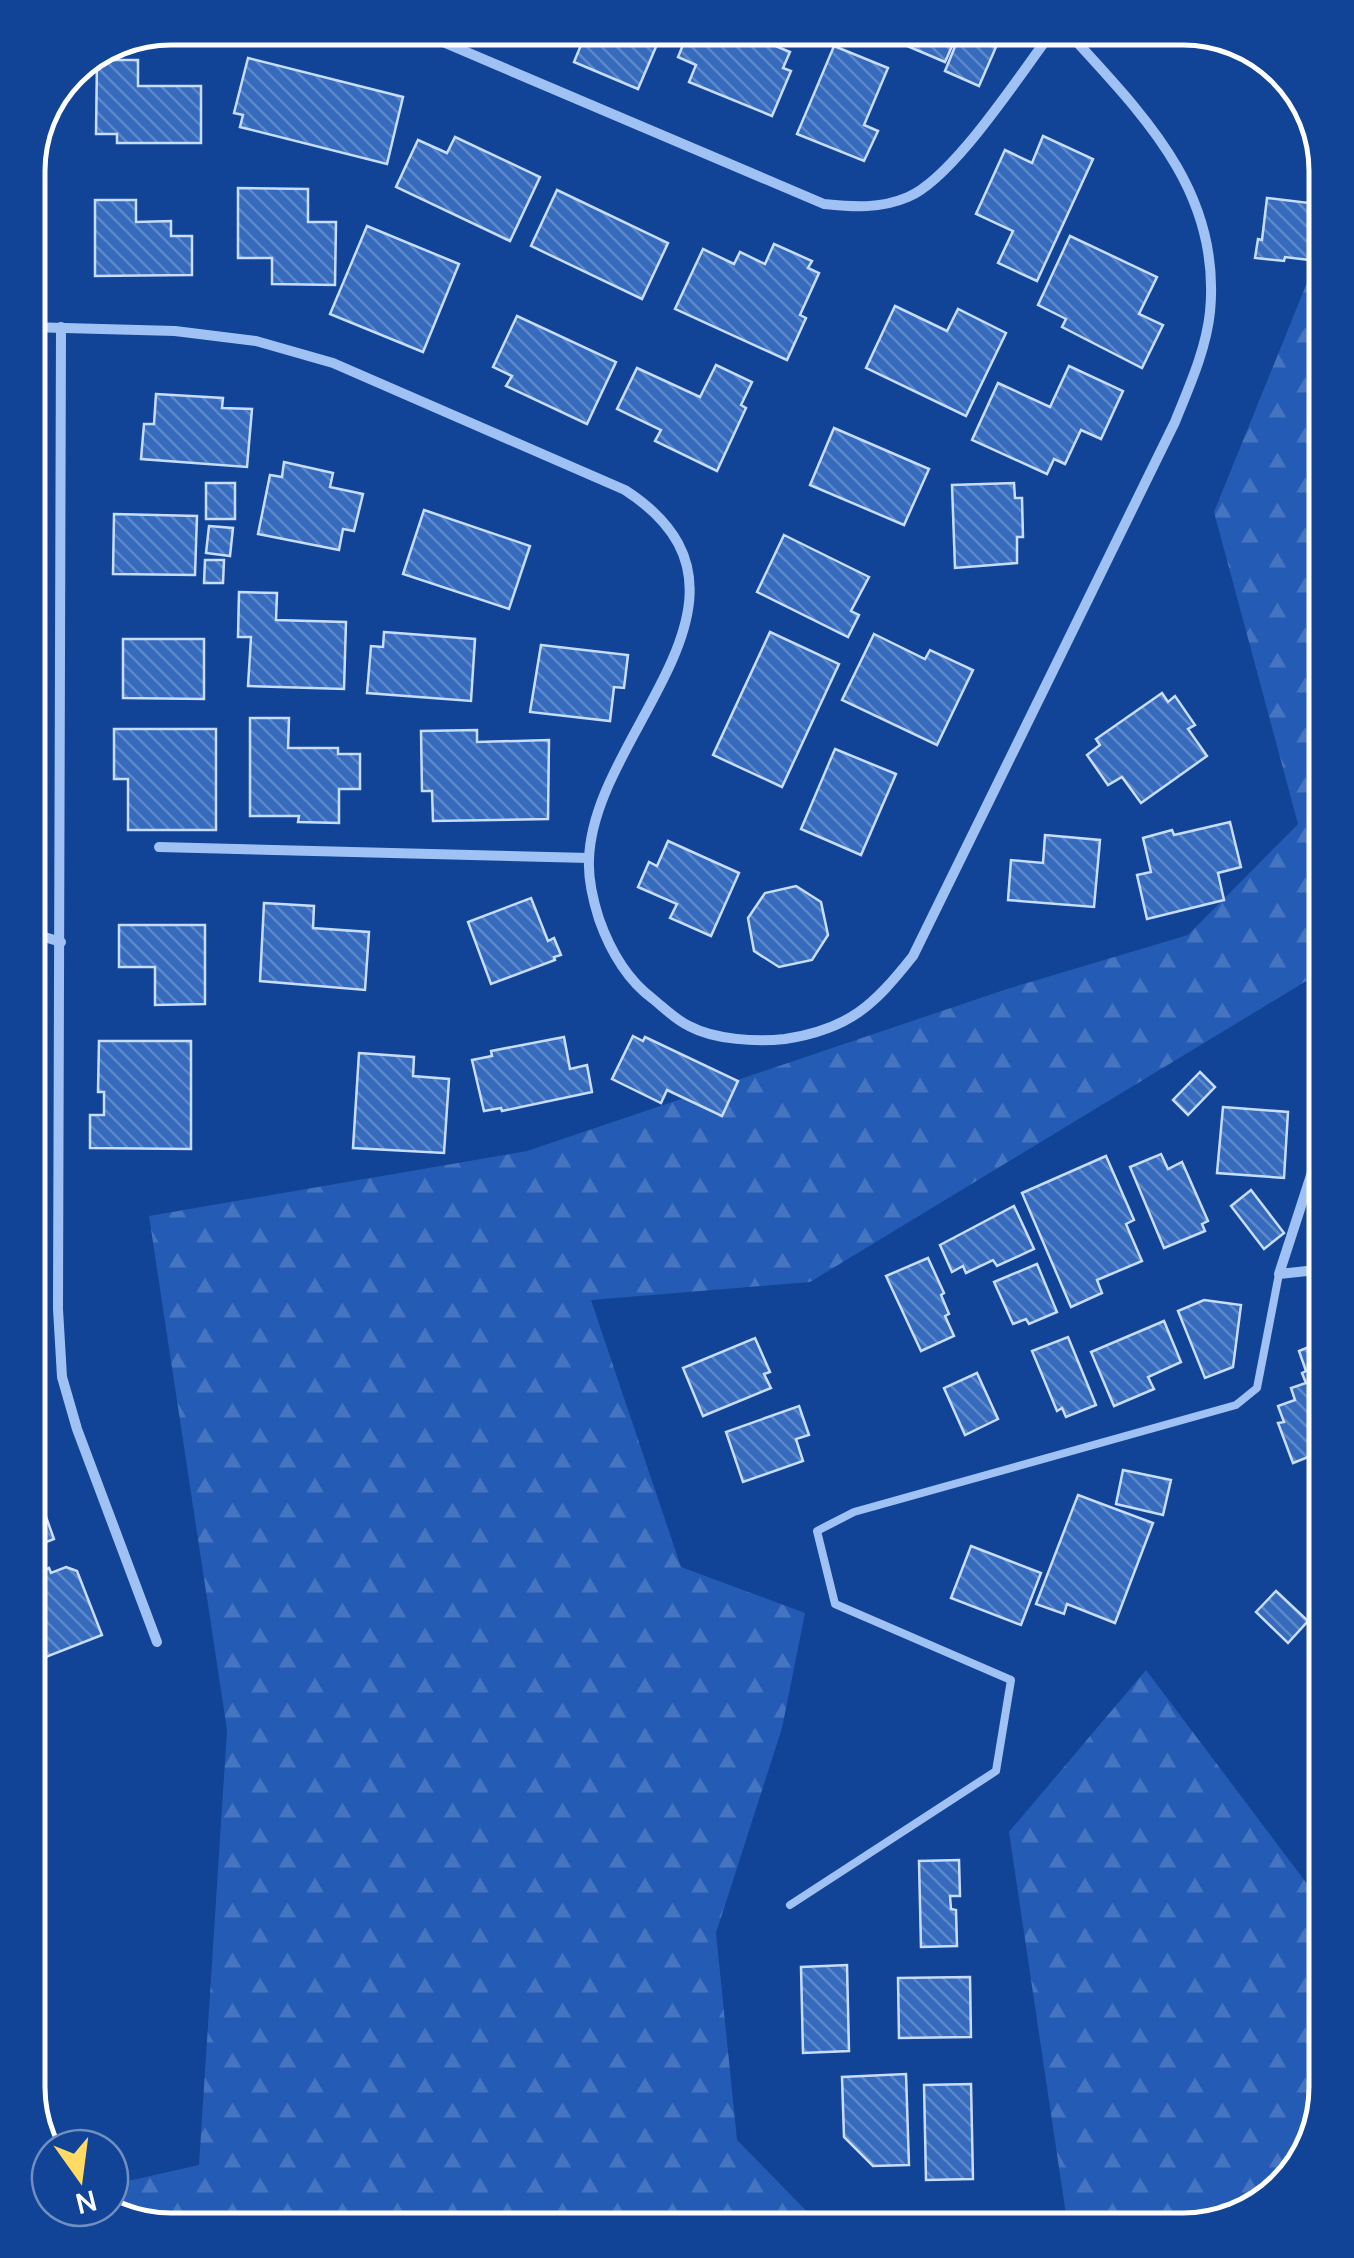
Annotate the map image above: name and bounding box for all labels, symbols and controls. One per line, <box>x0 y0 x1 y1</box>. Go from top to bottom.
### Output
north arrow <box>30 2128 130 2228</box>
text: N <box>72 2182 101 2224</box>

